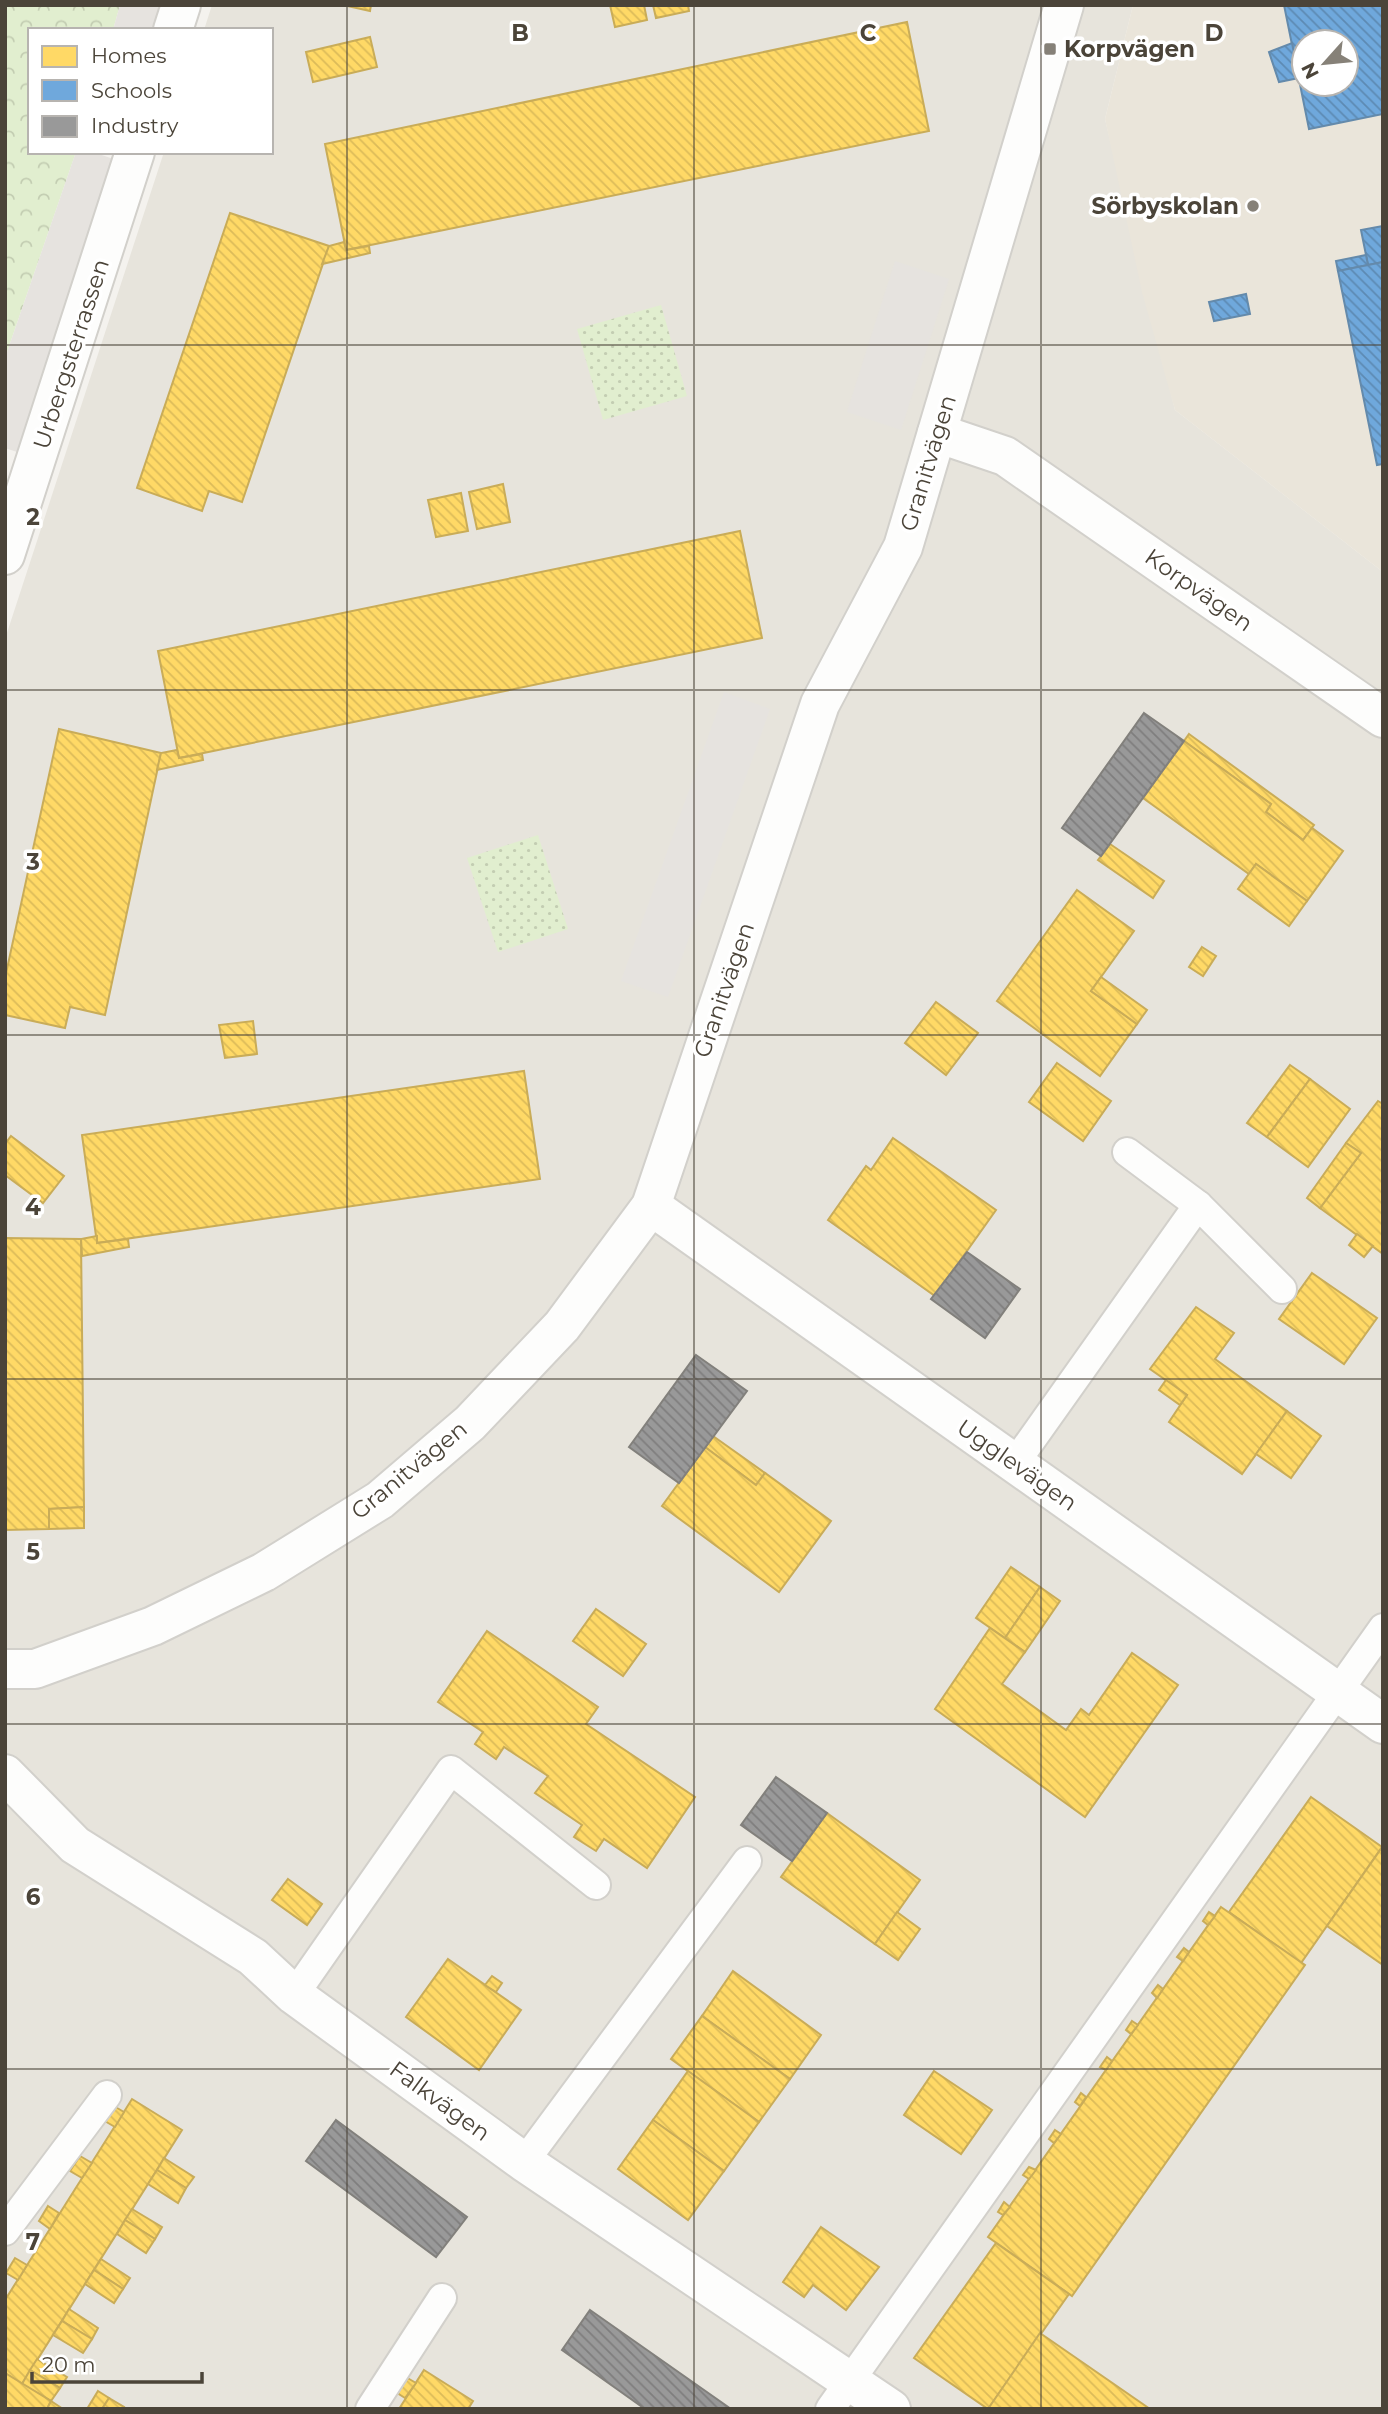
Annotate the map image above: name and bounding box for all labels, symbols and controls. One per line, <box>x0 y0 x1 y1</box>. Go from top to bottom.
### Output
text: B <box>511 19 529 47</box>
text: C <box>860 19 877 47</box>
text: D <box>1205 19 1224 47</box>
legend <box>28 28 273 154</box>
north arrow <box>1290 28 1360 98</box>
place label: Korpvägen <box>1064 35 1195 63</box>
marker: Korpvägen <box>1042 41 1058 57</box>
text: Homes <box>91 43 166 68</box>
text: N <box>1297 58 1324 83</box>
text: Schools <box>91 78 172 103</box>
text: Industry <box>91 113 179 138</box>
place label: Sörbyskolan <box>1092 192 1239 220</box>
marker: Sörbyskolan <box>1245 198 1261 214</box>
street label: Urbergsterrassen <box>27 255 115 453</box>
street label: Granitvägen <box>894 391 962 535</box>
text: 2 <box>26 503 40 531</box>
street label: Korpvägen <box>1140 543 1258 637</box>
text: 3 <box>25 848 40 876</box>
street label: Granitvägen <box>688 919 760 1061</box>
text: 4 <box>25 1193 41 1221</box>
street label: Ugglevägen <box>951 1413 1083 1517</box>
street label: Granitvägen <box>345 1415 473 1525</box>
text: 5 <box>26 1538 40 1566</box>
text: 6 <box>26 1883 41 1911</box>
street label: Falkvägen <box>384 2055 496 2147</box>
text: 7 <box>26 2228 40 2256</box>
scale bar <box>32 2340 201 2384</box>
text: 20 m <box>42 2352 96 2377</box>

